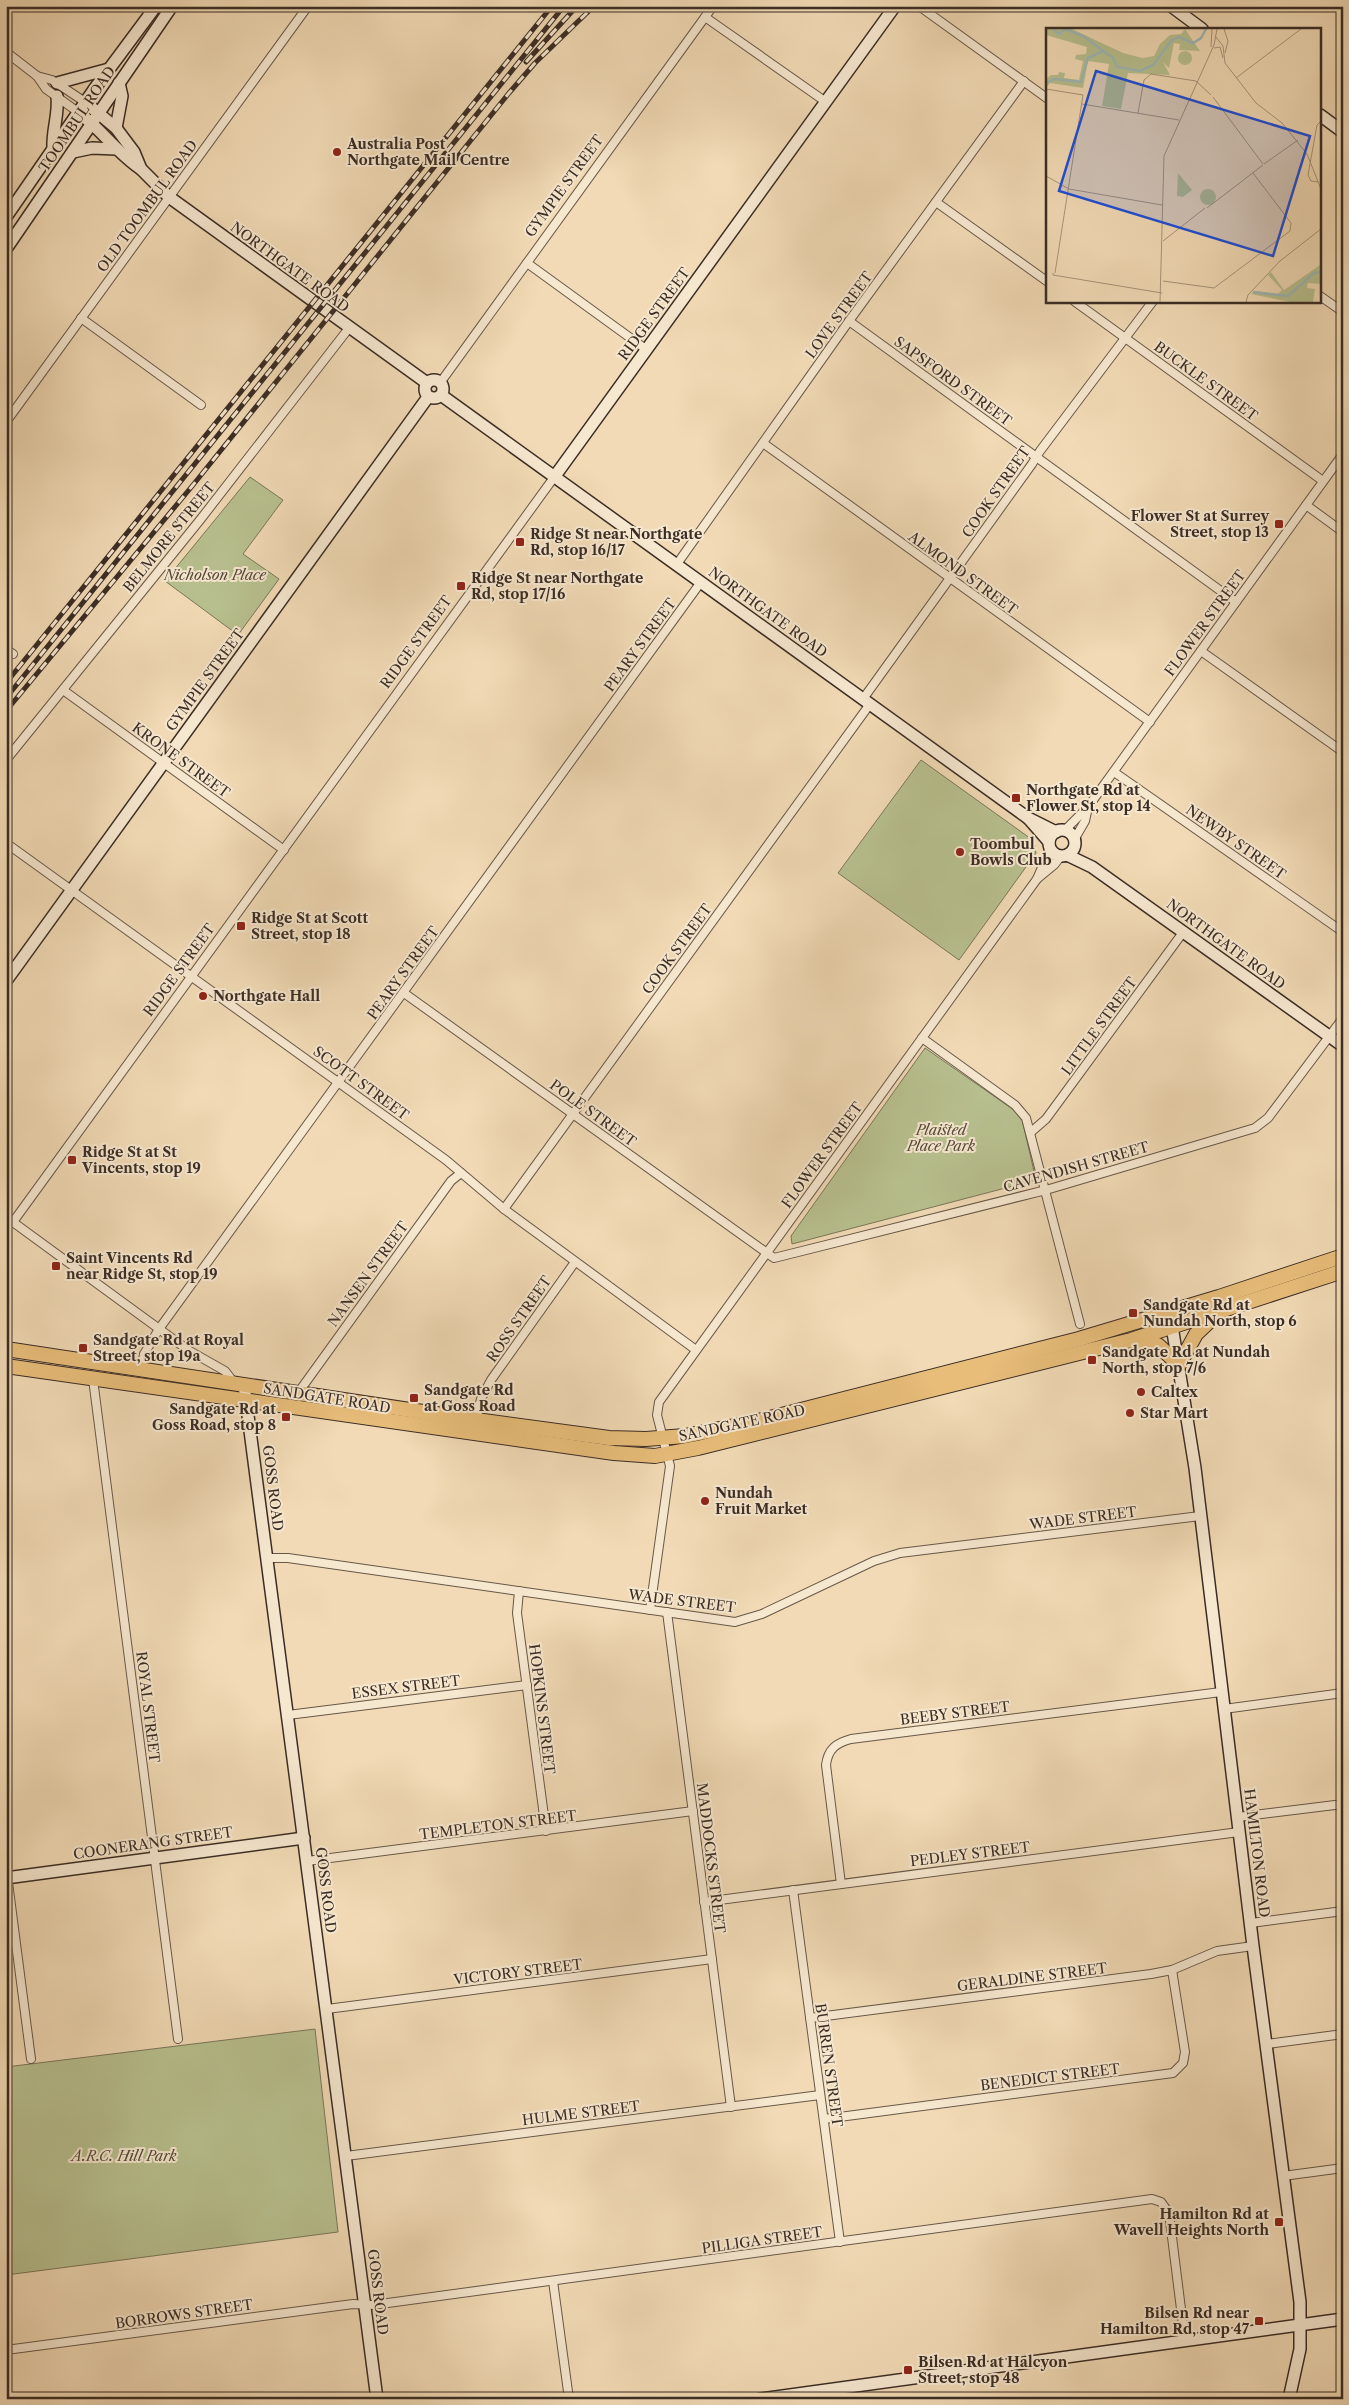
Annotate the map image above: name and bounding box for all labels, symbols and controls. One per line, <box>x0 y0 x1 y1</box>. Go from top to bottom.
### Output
inset map <box>1046 28 1322 302</box>
street label: TOOMBUL ROAD <box>35 63 119 175</box>
street label: GYMPIE STREET <box>521 131 607 241</box>
place label: Australia Post Northgate Mail Centre <box>346 135 510 169</box>
street label: OLD TOOMBUL ROAD <box>93 136 201 276</box>
marker: Australia Post Northgate Mail Centre <box>331 146 343 158</box>
street label: NORTHGATE ROAD <box>227 218 353 316</box>
street label: RIDGE STREET <box>614 264 694 364</box>
street label: LOVE STREET <box>802 268 877 362</box>
street label: SAPSFORD STREET <box>891 332 1016 430</box>
street label: BUCKLE STREET <box>1151 337 1262 425</box>
street label: COOK STREET <box>958 443 1034 541</box>
street label: BELMORE STREET <box>119 478 219 596</box>
place label: Flower St at Surrey Street, stop 13 <box>1131 507 1269 541</box>
marker: Flower St at Surrey Street, stop 13 <box>1273 518 1285 530</box>
place label: Ridge St near Northgate Rd, stop 16/17 <box>530 525 702 559</box>
street label: ALMOND STREET <box>904 527 1022 619</box>
marker: Ridge St near Northgate Rd, stop 16/17 <box>514 536 526 548</box>
street label: NORTHGATE ROAD <box>705 563 831 661</box>
park label: Nicholson Place <box>163 566 267 584</box>
street label: FLOWER STREET <box>1160 566 1250 680</box>
place label: Ridge St near Northgate Rd, stop 17/16 <box>471 569 643 603</box>
marker: Ridge St near Northgate Rd, stop 17/16 <box>455 580 467 592</box>
street label: RIDGE STREET <box>376 592 456 692</box>
street label: PEARY STREET <box>600 594 680 695</box>
street label: GYMPIE STREET <box>162 625 248 735</box>
street label: KRONE STREET <box>129 719 234 802</box>
place label: Northgate Rd at Flower St, stop 14 <box>1026 781 1151 815</box>
marker: Northgate Rd at Flower St, stop 14 <box>1010 792 1022 804</box>
street label: NEWBY STREET <box>1183 801 1290 883</box>
place label: Toombul Bowls Club <box>970 835 1052 869</box>
marker: Toombul Bowls Club <box>954 846 966 858</box>
street label: NORTHGATE ROAD <box>1163 895 1289 993</box>
street label: COOK STREET <box>638 900 716 998</box>
place label: Ridge St at Scott Street, stop 18 <box>251 909 369 943</box>
street label: RIDGE STREET <box>139 920 219 1020</box>
marker: Ridge St at Scott Street, stop 18 <box>235 920 247 932</box>
street label: PEARY STREET <box>363 922 443 1023</box>
street label: LITTLE STREET <box>1057 973 1141 1079</box>
place label: Northgate Hall <box>213 987 320 1005</box>
marker: Northgate Hall <box>197 990 209 1002</box>
street label: SCOTT STREET <box>310 1042 413 1124</box>
street label: POLE STREET <box>546 1076 640 1151</box>
street label: FLOWER STREET <box>777 1098 867 1212</box>
park label: Plaisted Place Park <box>906 1121 976 1155</box>
street label: CAVENDISH STREET <box>1001 1137 1151 1196</box>
place label: Ridge St at St Vincents, stop 19 <box>81 1143 201 1177</box>
marker: Ridge St at St Vincents, stop 19 <box>66 1154 78 1166</box>
street label: NANSEN STREET <box>324 1217 413 1330</box>
place label: Saint Vincents Rd near Ridge St, stop 19 <box>66 1249 218 1283</box>
marker: Saint Vincents Rd near Ridge St, stop 19 <box>50 1260 62 1272</box>
street label: ROSS STREET <box>483 1272 556 1366</box>
place label: Sandgate Rd at Nundah North, stop 6 <box>1143 1296 1297 1330</box>
marker: Sandgate Rd at Nundah North, stop 6 <box>1127 1307 1139 1319</box>
place label: Sandgate Rd at Royal Street, stop 19a <box>93 1331 244 1365</box>
marker: Sandgate Rd at Royal Street, stop 19a <box>77 1342 89 1354</box>
place label: Sandgate Rd at Nundah North, stop 7/6 <box>1102 1343 1271 1377</box>
marker: Sandgate Rd at Nundah North, stop 7/6 <box>1086 1354 1098 1366</box>
street label: SANDGATE ROAD <box>262 1379 392 1417</box>
place label: Sandgate Rd at Goss Road <box>424 1381 516 1415</box>
place label: Caltex <box>1151 1383 1199 1401</box>
marker: Caltex <box>1135 1386 1147 1398</box>
marker: Sandgate Rd at Goss Road <box>408 1392 420 1404</box>
place label: Sandgate Rd at Goss Road, stop 8 <box>152 1400 276 1434</box>
street label: SANDGATE ROAD <box>677 1401 807 1445</box>
place label: Star Mart <box>1140 1404 1209 1422</box>
marker: Star Mart <box>1124 1407 1136 1419</box>
marker: Sandgate Rd at Goss Road, stop 8 <box>280 1411 292 1423</box>
street label: GOSS ROAD <box>259 1444 287 1532</box>
place label: Nundah Fruit Market <box>715 1484 808 1518</box>
marker: Nundah Fruit Market <box>699 1495 711 1507</box>
street label: WADE STREET <box>1027 1502 1138 1534</box>
street label: WADE STREET <box>626 1585 737 1617</box>
street label: HOPKINS STREET <box>525 1643 559 1776</box>
street label: ROYAL STREET <box>132 1650 164 1764</box>
street label: ESSEX STREET <box>351 1671 462 1703</box>
street label: BEEBY STREET <box>899 1697 1011 1729</box>
street label: MADDOCKS STREET <box>693 1782 729 1935</box>
street label: HAMILTON ROAD <box>1240 1787 1274 1919</box>
street label: TEMPLETON STREET <box>418 1806 578 1844</box>
street label: COONERANG STREET <box>72 1823 235 1863</box>
street label: PEDLEY STREET <box>909 1838 1032 1870</box>
street label: GOSS ROAD <box>312 1846 340 1934</box>
street label: VICTORY STREET <box>452 1955 584 1989</box>
street label: GERALDINE STREET <box>956 1959 1109 1995</box>
street label: BURREN STREET <box>811 2002 847 2129</box>
street label: BENEDICT STREET <box>979 2059 1121 2094</box>
street label: HULME STREET <box>521 2097 641 2129</box>
park label: A.R.C. Hill Park <box>69 2147 177 2165</box>
place label: Hamilton Rd at Wavell Heights North <box>1113 2205 1269 2239</box>
marker: Hamilton Rd at Wavell Heights North <box>1273 2216 1285 2228</box>
street label: PILLIGA STREET <box>701 2223 824 2257</box>
street label: GOSS ROAD <box>364 2248 392 2336</box>
street label: BORROWS STREET <box>114 2295 255 2333</box>
place label: Bilsen Rd near Hamilton Rd, stop 47 <box>1100 2304 1250 2338</box>
marker: Bilsen Rd near Hamilton Rd, stop 47 <box>1253 2315 1265 2327</box>
place label: Bilsen Rd at Halcyon Street, stop 48 <box>918 2353 1068 2387</box>
marker: Bilsen Rd at Halcyon Street, stop 48 <box>902 2364 914 2376</box>

